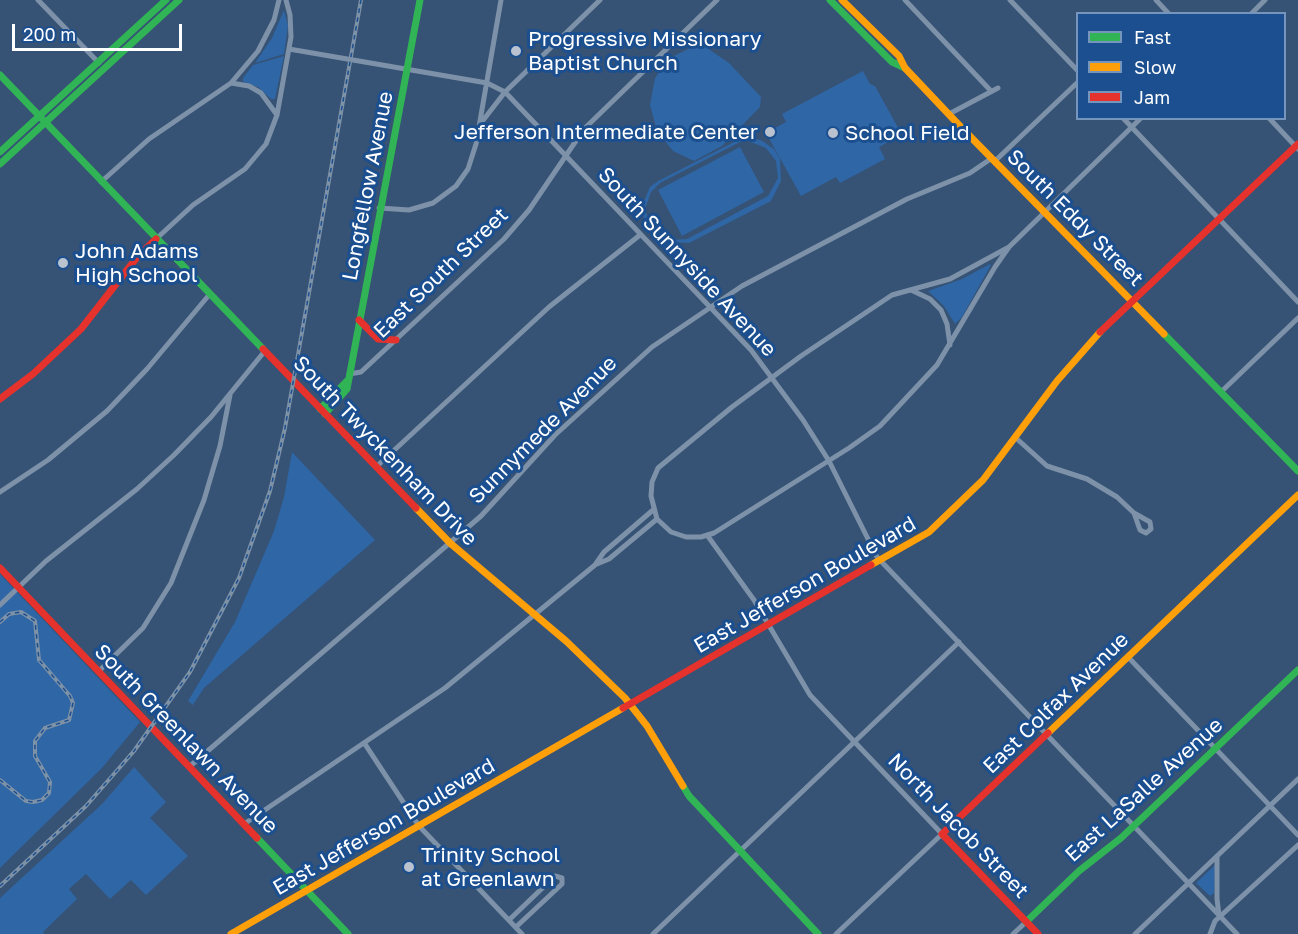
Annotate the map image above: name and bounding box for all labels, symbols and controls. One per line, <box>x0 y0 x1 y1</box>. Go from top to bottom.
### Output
scale bar <box>15 12 184 50</box>
legend <box>1076 12 1286 120</box>
text: 200 m <box>23 23 76 45</box>
place label: Progressive Missionary Baptist Church <box>528 26 762 76</box>
text: Fast <box>1134 26 1171 48</box>
marker: Progressive Missionary Baptist Church <box>509 44 523 58</box>
text: Slow <box>1134 56 1176 78</box>
text: Jam <box>1134 86 1170 108</box>
street label: Longfellow Avenue <box>337 89 399 283</box>
place label: Jefferson Intermediate Center <box>454 119 758 145</box>
place label: School Field <box>845 120 970 146</box>
marker: Jefferson Intermediate Center <box>763 125 777 139</box>
marker: School Field <box>826 126 840 140</box>
street label: South Eddy Street <box>1001 144 1149 292</box>
street label: South Sunnyside Avenue <box>593 162 781 362</box>
street label: East South Street <box>369 203 513 343</box>
place label: John Adams High School <box>75 238 199 288</box>
marker: John Adams High School <box>56 256 70 270</box>
street label: South Twyckenham Drive <box>288 351 482 551</box>
street label: Sunnymede Avenue <box>464 351 622 509</box>
street label: East Jefferson Boulevard <box>690 511 920 659</box>
street label: East Colfax Avenue <box>978 627 1134 779</box>
street label: South Greenlawn Avenue <box>89 639 283 839</box>
street label: East LaSalle Avenue <box>1060 713 1228 867</box>
street label: North Jacob Street <box>882 748 1034 904</box>
street label: East Jefferson Boulevard <box>269 753 499 901</box>
place label: Trinity School at Greenlawn <box>421 842 560 892</box>
marker: Trinity School at Greenlawn <box>402 860 416 874</box>

